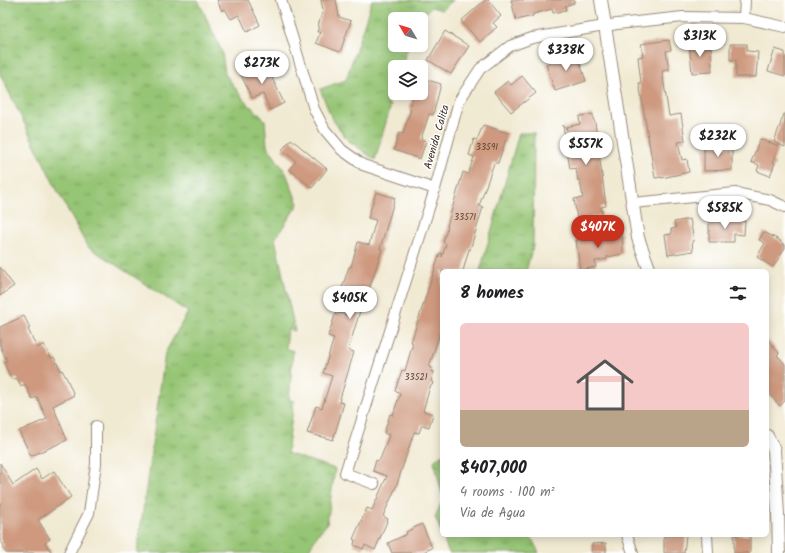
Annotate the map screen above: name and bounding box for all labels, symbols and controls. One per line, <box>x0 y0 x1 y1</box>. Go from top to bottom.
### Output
north arrow <box>388 12 428 52</box>
map controls <box>388 12 428 100</box>
pin: $313K <box>672 24 728 58</box>
text: $313K <box>683 26 717 47</box>
pin: $338K <box>538 38 594 72</box>
text: $338K <box>547 40 585 61</box>
pin: $273K <box>234 51 290 85</box>
text: $273K <box>244 53 280 74</box>
button: layers <box>388 60 428 100</box>
street label: Avenida Calita <box>419 103 455 171</box>
pin: $232K <box>690 124 746 158</box>
text: $232K <box>699 126 737 147</box>
pin: $557K <box>558 132 614 166</box>
text: $557K <box>569 134 603 155</box>
house number: 33591 <box>476 140 498 155</box>
pin: $585K <box>697 196 753 230</box>
text: $585K <box>707 198 743 219</box>
house number: 33571 <box>454 210 476 225</box>
pin: $407K <box>570 215 626 249</box>
text: $407K <box>580 217 616 238</box>
text: 8 homes <box>460 280 524 307</box>
icon: filters <box>727 282 749 304</box>
pin: $405K <box>322 286 378 320</box>
text: $405K <box>332 288 368 309</box>
icon: home <box>569 349 641 421</box>
house number: 33521 <box>404 370 428 385</box>
text: $407,000 <box>460 455 527 482</box>
text: 4 rooms · 100 m² <box>460 482 555 503</box>
text: Via de Agua <box>460 503 525 524</box>

